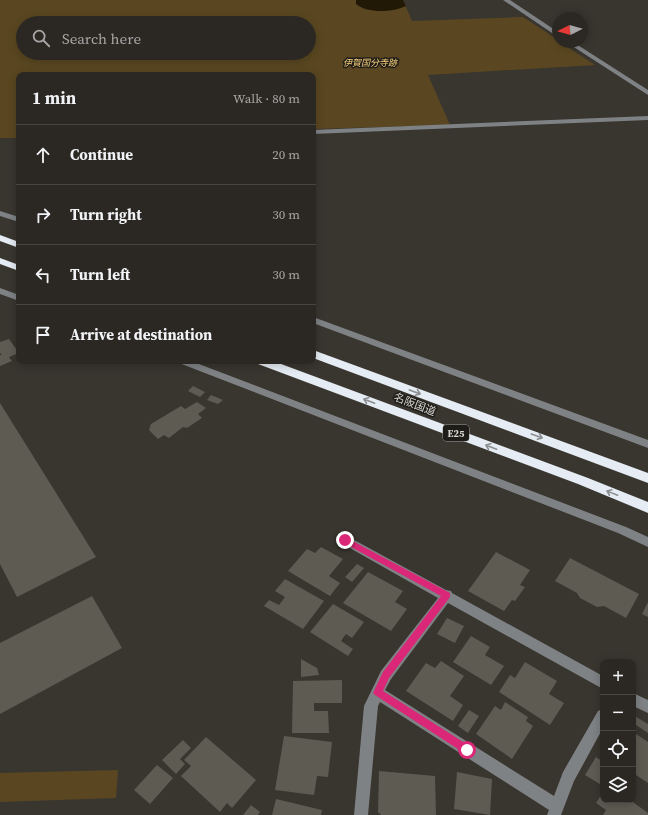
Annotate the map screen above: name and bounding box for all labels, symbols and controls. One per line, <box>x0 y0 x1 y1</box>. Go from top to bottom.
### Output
north arrow <box>552 12 588 48</box>
search box <box>16 16 316 60</box>
icon: search <box>30 27 52 49</box>
text: Search here <box>62 28 141 49</box>
park label: 伊賀国分寺跡 <box>343 57 399 69</box>
text: 1 min <box>32 86 76 110</box>
text: Walk · 80 m <box>233 90 300 107</box>
icon: ahead <box>32 144 54 166</box>
text: Continue <box>70 144 133 165</box>
text: 20 m <box>272 146 300 163</box>
icon: right <box>32 204 54 226</box>
text: Turn right <box>70 204 142 225</box>
text: 30 m <box>272 206 300 223</box>
icon: left <box>32 264 54 286</box>
text: Turn left <box>70 264 130 285</box>
text: 30 m <box>272 266 300 283</box>
icon: arrive <box>32 324 54 346</box>
text: Arrive at destination <box>70 324 212 345</box>
one-way arrow <box>409 388 421 396</box>
street label: 名阪国道 <box>392 390 438 419</box>
one-way arrow <box>363 396 375 404</box>
road number: E25 <box>443 425 469 441</box>
one-way arrow <box>531 433 543 441</box>
one-way arrow <box>485 442 497 450</box>
one-way arrow <box>606 489 618 496</box>
route end <box>336 531 354 549</box>
map controls <box>600 659 636 803</box>
button: + <box>600 659 636 695</box>
button: − <box>600 695 636 731</box>
button: locate <box>600 731 636 767</box>
route start <box>458 741 476 759</box>
button: layers <box>600 767 636 803</box>

